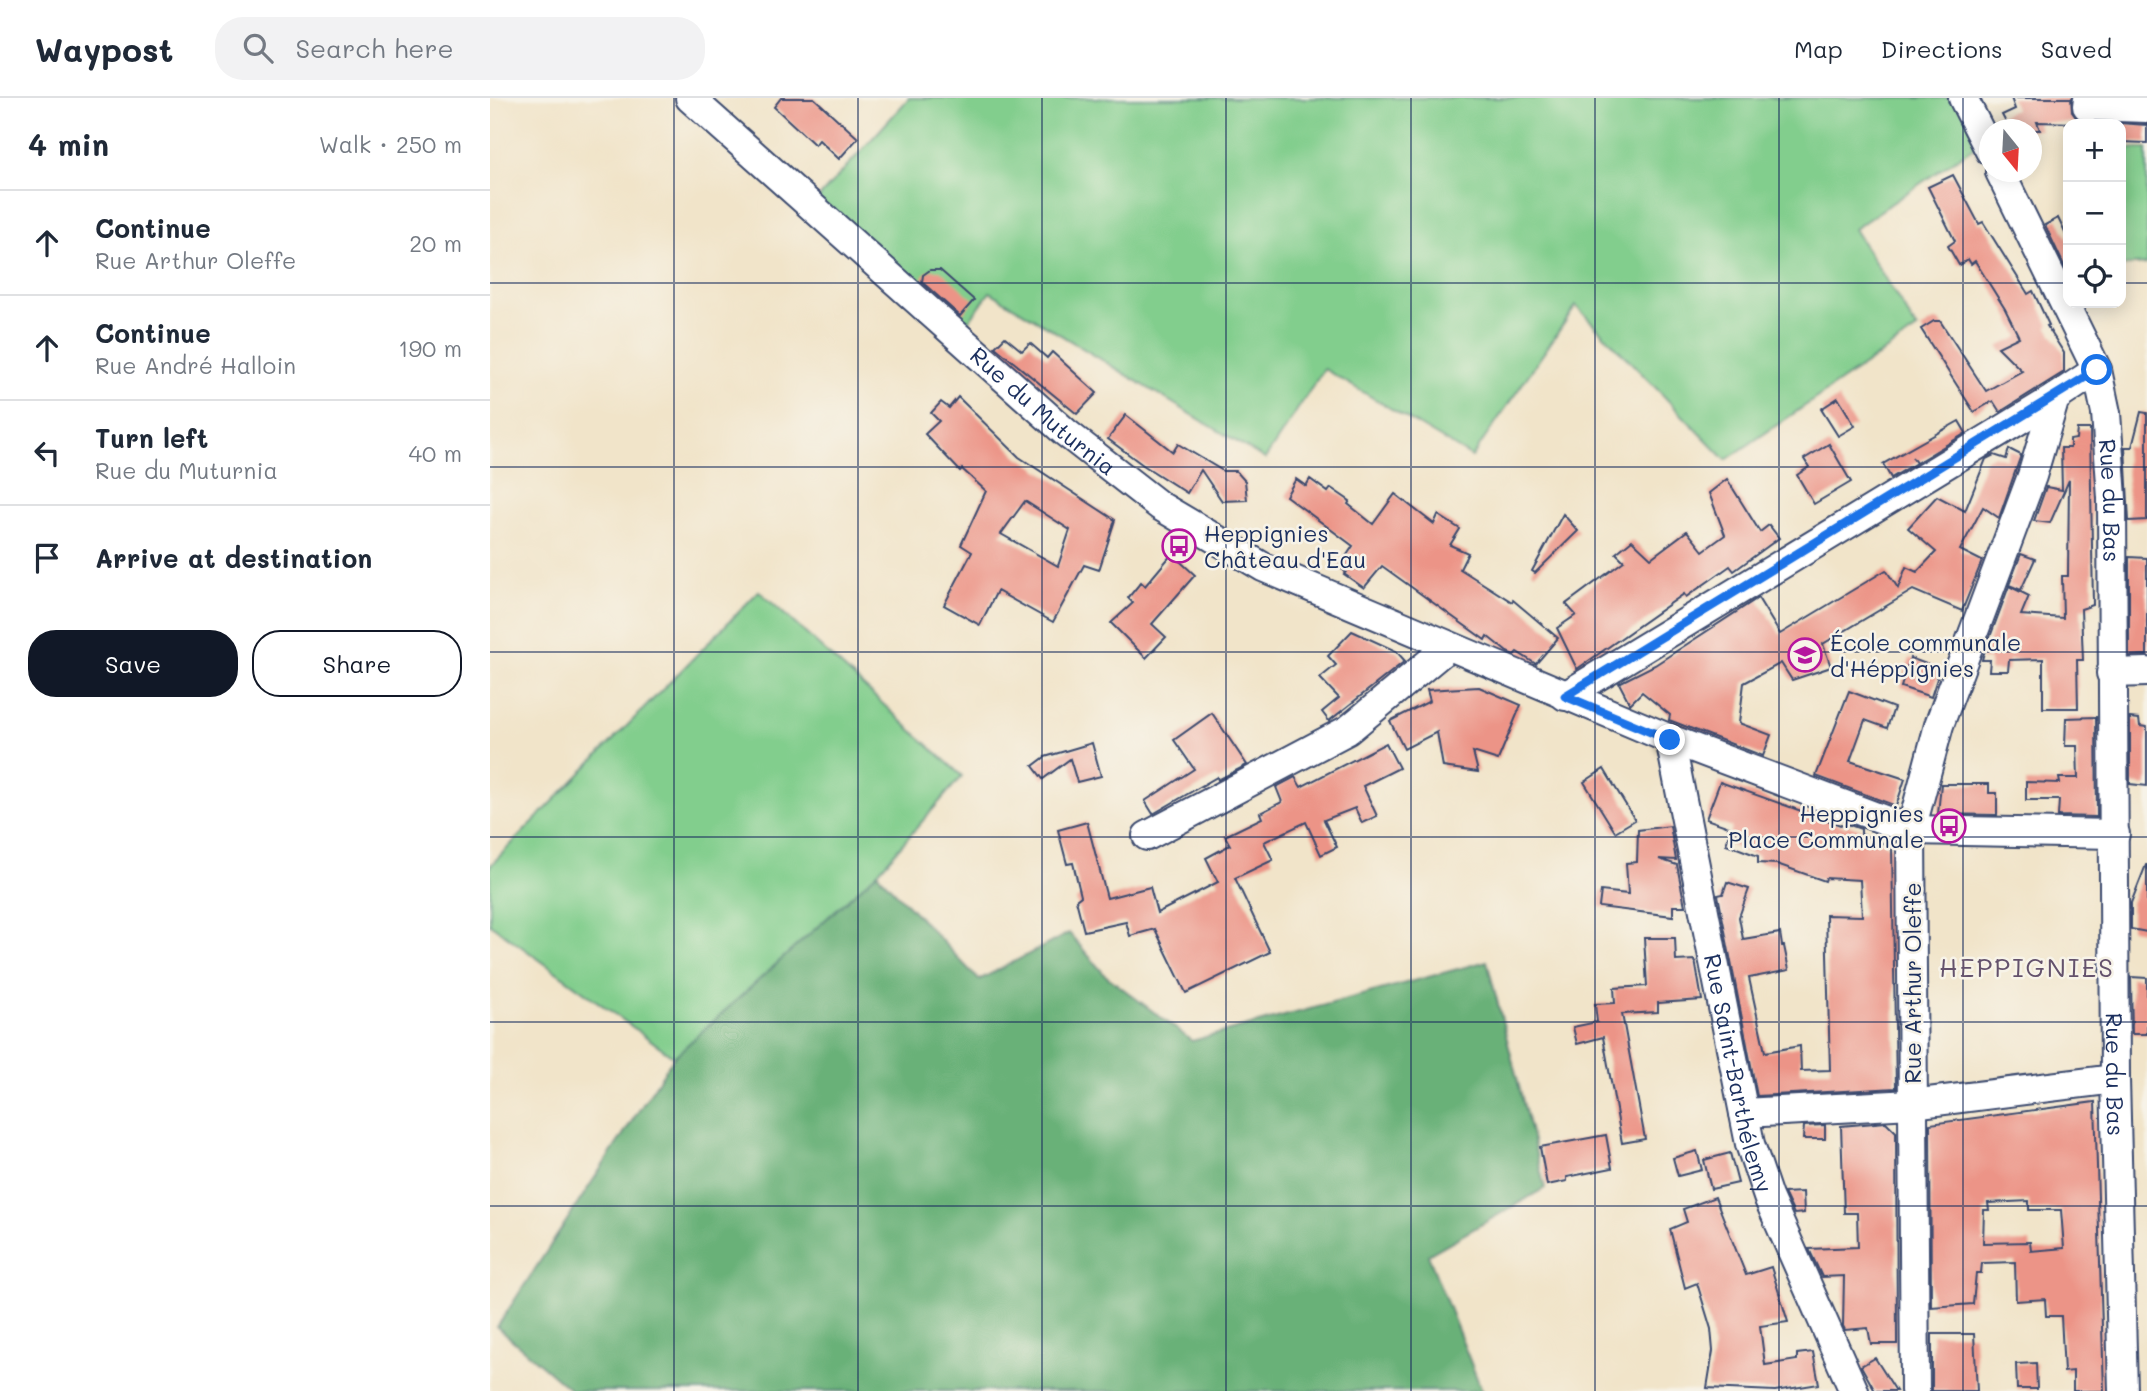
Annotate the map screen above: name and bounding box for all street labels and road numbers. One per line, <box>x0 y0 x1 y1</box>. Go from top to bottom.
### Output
street label: Rue du Muturnia <box>964 340 1123 481</box>
street label: Rue du Bas <box>2093 438 2127 562</box>
street label: Rue Arthur Oleffe <box>1897 882 1927 1084</box>
street label: Rue Saint-Barthélemy <box>1698 951 1780 1196</box>
street label: Rue du Bas <box>2100 1013 2131 1136</box>

